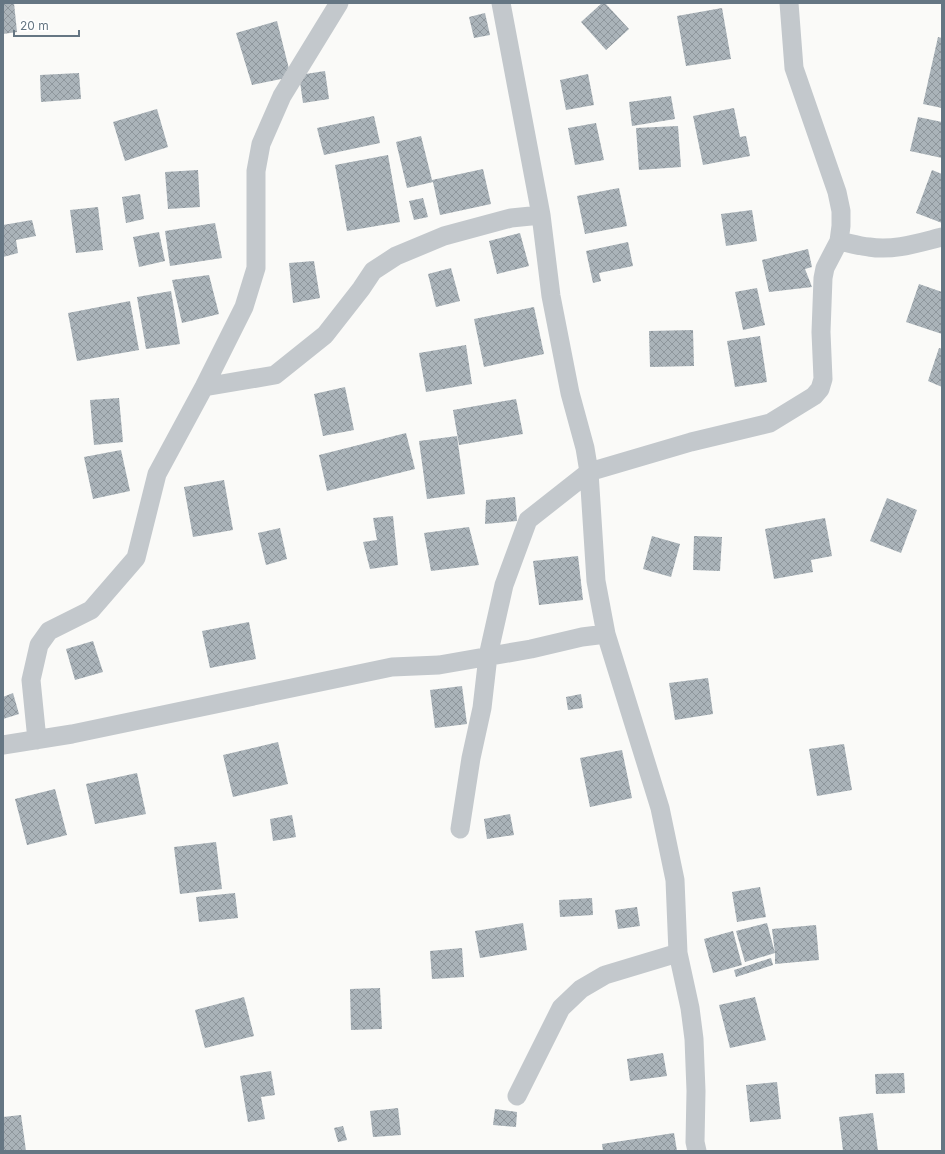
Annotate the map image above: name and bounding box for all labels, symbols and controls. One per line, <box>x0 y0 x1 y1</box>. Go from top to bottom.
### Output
scale bar <box>14 12 79 38</box>
text: 20 m <box>20 18 49 33</box>

